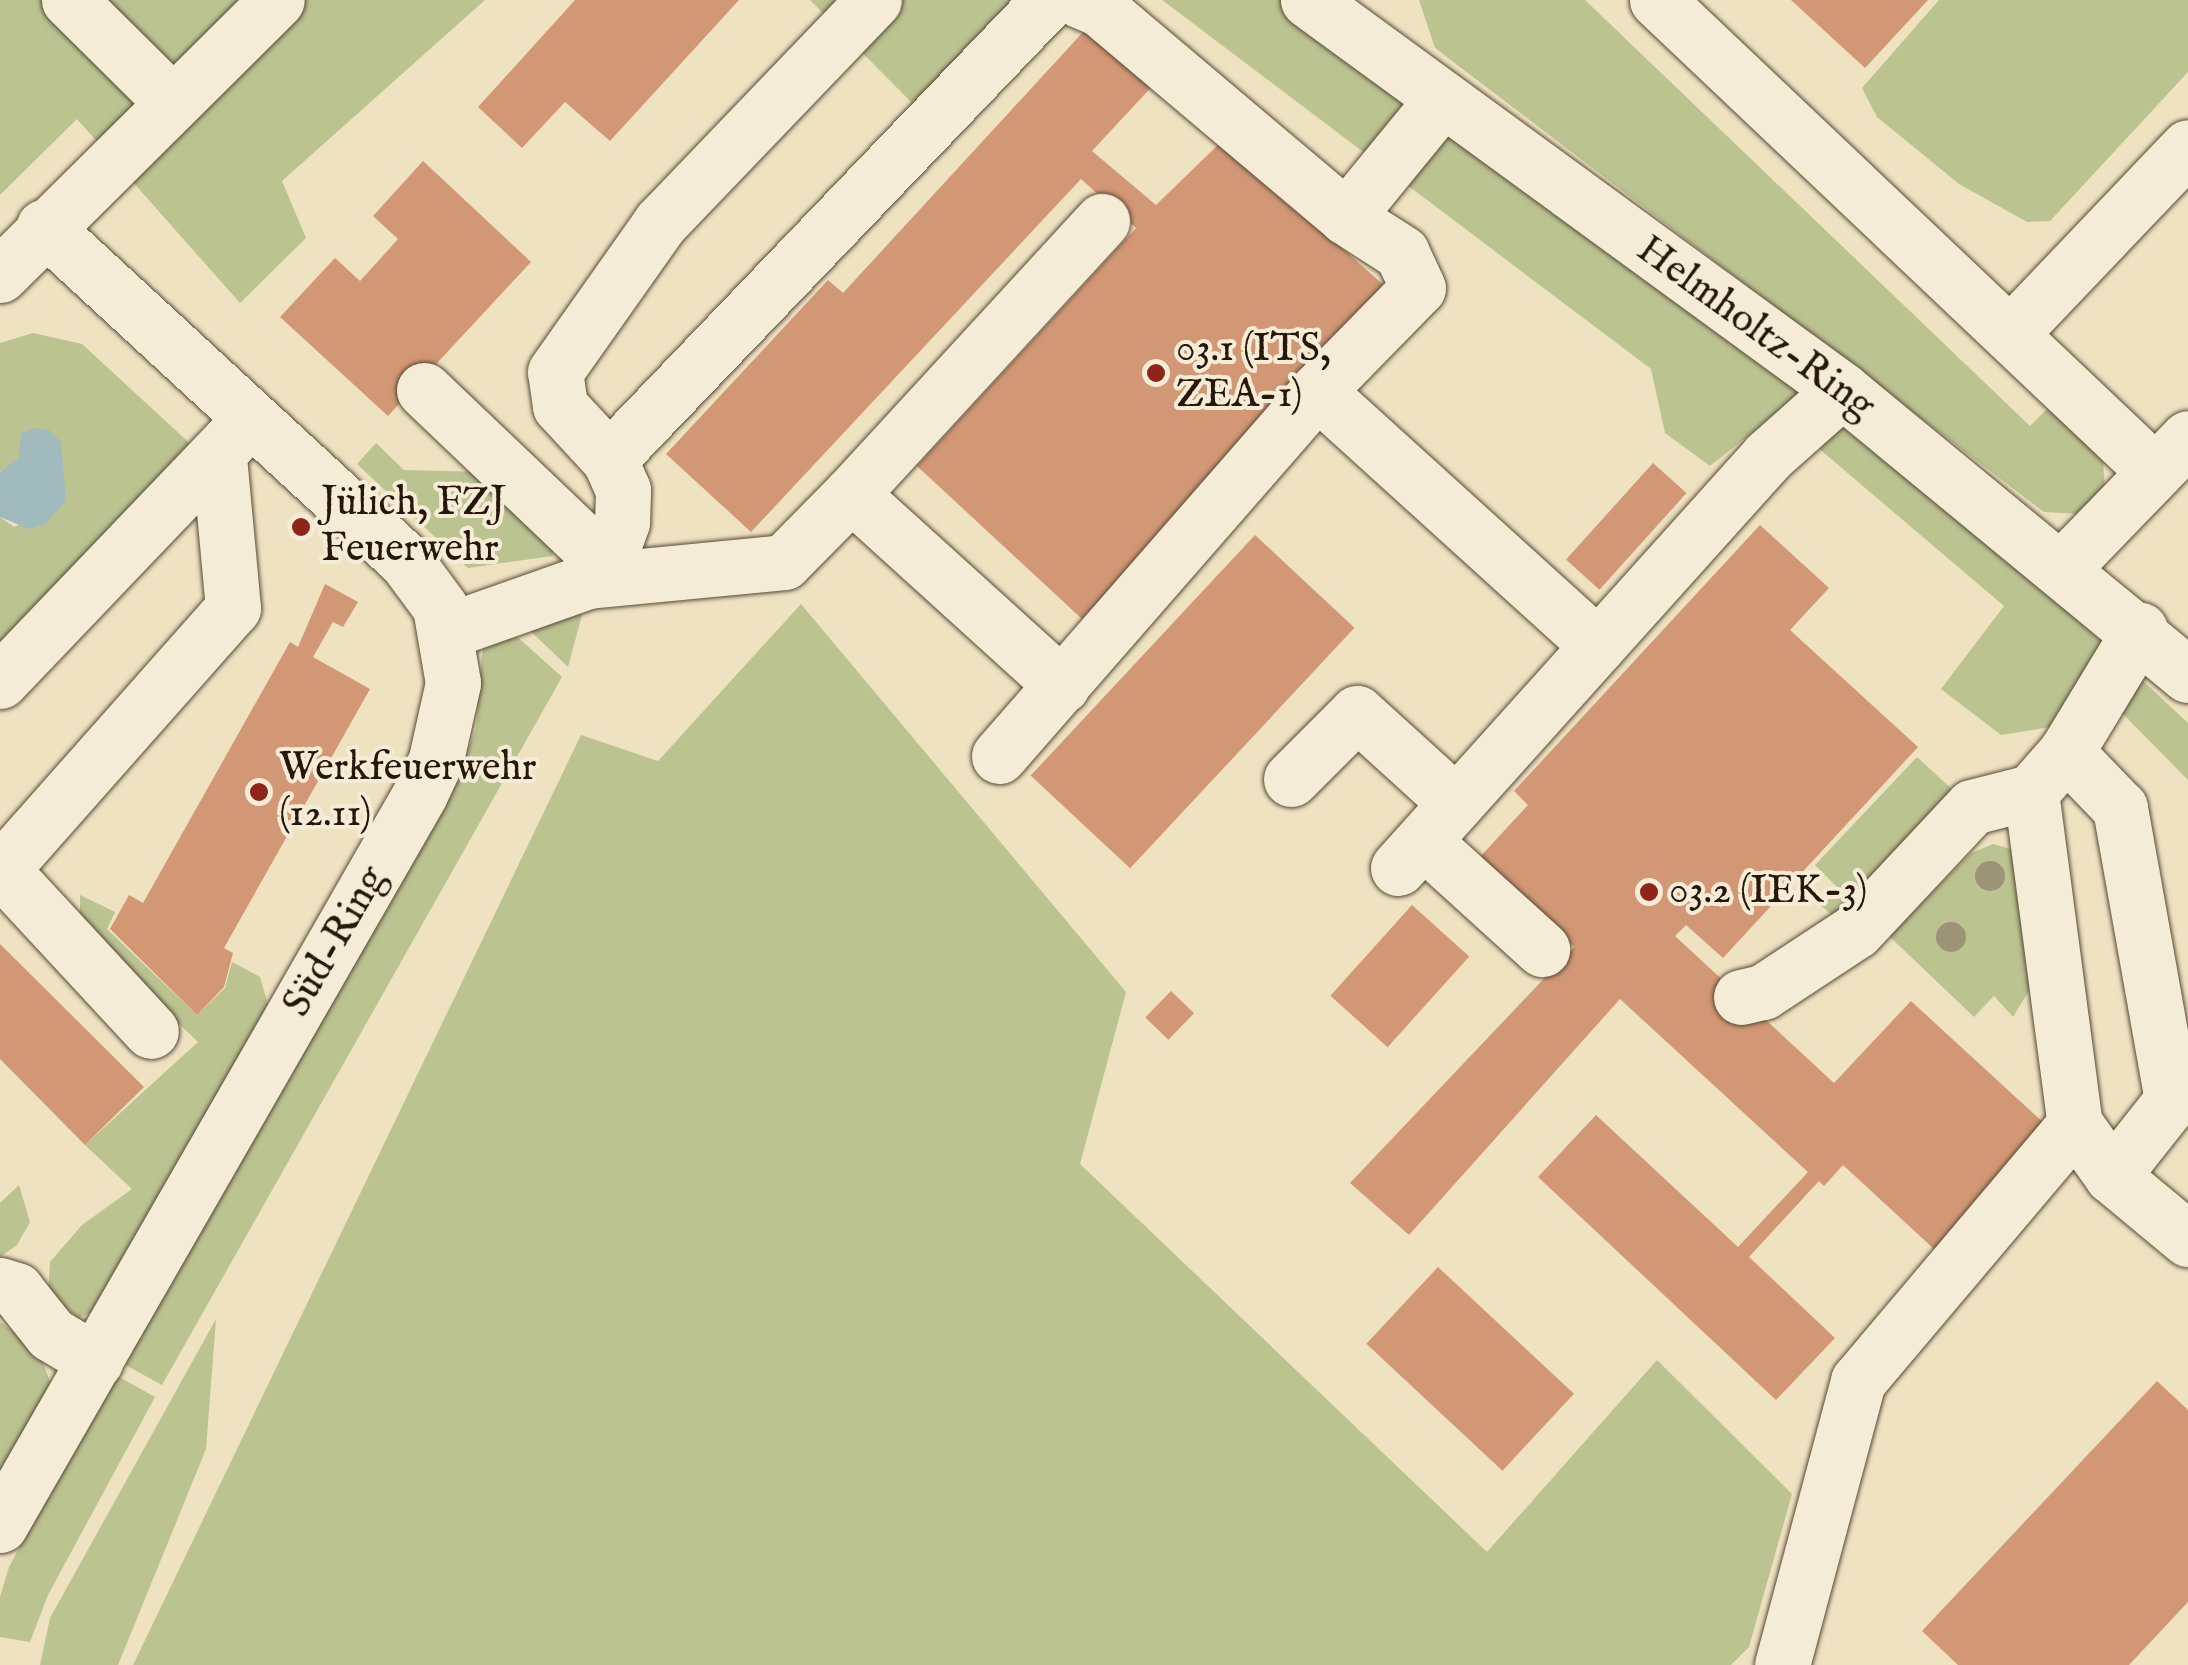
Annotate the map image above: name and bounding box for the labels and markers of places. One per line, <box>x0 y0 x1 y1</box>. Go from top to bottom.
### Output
place label: 03.1 (ITS, ZEA-1) <box>1176 326 1331 420</box>
marker: 03.1 (ITS, ZEA-1) <box>1145 362 1167 384</box>
place label: Jülich, FZJ Feuerwehr <box>321 480 506 574</box>
marker: Jülich, FZJ Feuerwehr <box>290 516 312 538</box>
place label: Werkfeuerwehr (12.11) <box>279 745 536 839</box>
marker: Werkfeuerwehr (12.11) <box>248 781 270 803</box>
place label: 03.2 (IEK-3) <box>1669 868 1867 916</box>
marker: 03.2 (IEK-3) <box>1638 881 1660 903</box>

